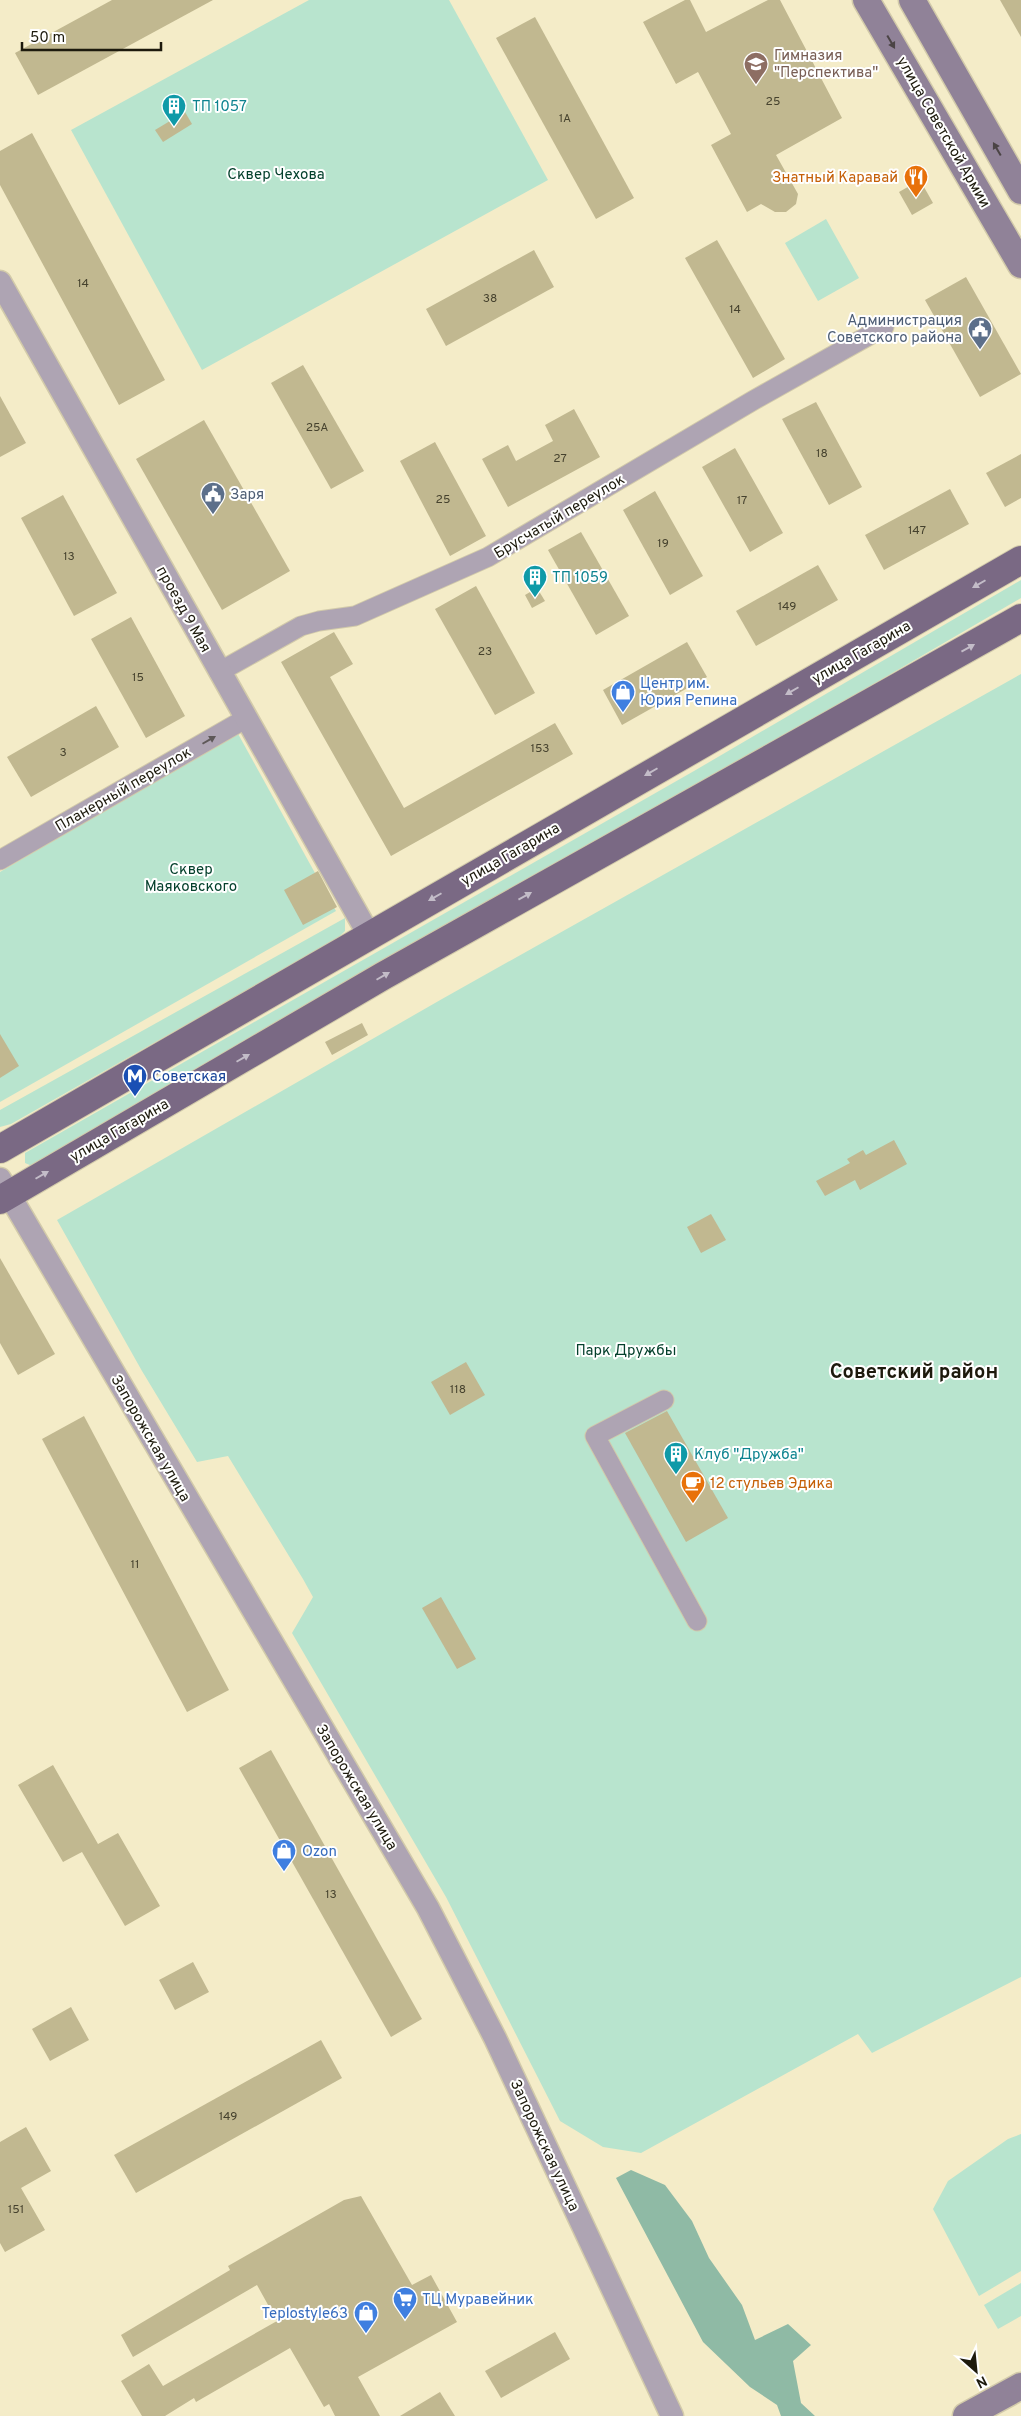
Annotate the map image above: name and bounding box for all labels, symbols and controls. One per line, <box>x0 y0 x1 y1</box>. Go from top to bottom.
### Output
scale bar <box>22 20 161 52</box>
text: 50 m <box>30 29 65 48</box>
one-way arrow <box>887 35 895 50</box>
place label: Гимназия "Перспектива" <box>774 47 878 83</box>
school or university icon: Гимназия "Перспектива" <box>743 51 769 85</box>
street label: улица Советской Армии <box>892 54 994 212</box>
building icon: ТП 1057 <box>161 93 187 127</box>
house number: 25 <box>766 94 780 110</box>
place label: ТП 1057 <box>192 98 247 117</box>
house number: 1А <box>559 111 571 127</box>
one-way arrow <box>992 142 1001 155</box>
restaurant icon: Знатный Каравай <box>903 164 929 198</box>
park label: Сквер Чехова <box>227 166 325 185</box>
place label: Знатный Каравай <box>772 169 898 188</box>
house number: 14 <box>77 276 89 292</box>
house number: 38 <box>483 291 497 307</box>
house number: 14 <box>729 302 741 318</box>
place label: Администрация Советского района <box>827 312 962 348</box>
public building icon: Администрация Советского района <box>967 316 993 350</box>
house number: 25А <box>306 420 328 436</box>
house number: 18 <box>816 446 828 462</box>
house number: 27 <box>553 451 567 467</box>
street label: Брусчатый переулок <box>491 471 629 564</box>
public building icon: Заря <box>200 481 226 515</box>
place label: Заря <box>230 486 264 505</box>
house number: 25 <box>436 492 450 508</box>
house number: 17 <box>737 493 747 509</box>
house number: 147 <box>908 523 926 539</box>
house number: 19 <box>657 536 669 552</box>
house number: 13 <box>63 549 75 565</box>
street label: проезд 9 Мая <box>151 563 214 656</box>
building icon: ТП 1059 <box>522 564 548 598</box>
place label: ТП 1059 <box>552 569 608 588</box>
one-way arrow <box>971 580 986 588</box>
house number: 149 <box>778 599 796 615</box>
street label: улица Гагарина <box>809 617 915 689</box>
one-way arrow <box>961 643 975 652</box>
house number: 23 <box>478 644 492 660</box>
house number: 15 <box>132 670 144 686</box>
place label: Центр им. Юрия Репина <box>640 675 737 711</box>
shop icon: Центр им. Юрия Репина <box>610 679 636 713</box>
one-way arrow <box>786 687 799 696</box>
one-way arrow <box>203 735 216 744</box>
house number: 153 <box>530 741 550 757</box>
street label: Планерный переулок <box>52 744 195 837</box>
house number: 3 <box>59 745 67 761</box>
one-way arrow <box>645 768 658 777</box>
street label: улица Гагарина <box>458 819 564 891</box>
park label: Сквер Маяковского <box>145 861 237 897</box>
one-way arrow <box>517 892 532 900</box>
one-way arrow <box>428 893 441 902</box>
one-way arrow <box>376 971 390 980</box>
one-way arrow <box>236 1053 249 1062</box>
metro station icon: Советская <box>122 1063 148 1097</box>
place label: Советская <box>152 1068 226 1087</box>
street label: улица Гагарина <box>67 1095 173 1167</box>
one-way arrow <box>36 1171 49 1180</box>
park label: Парк Дружбы <box>576 1342 676 1361</box>
district label: Советский район <box>830 1360 998 1386</box>
street label: Запорожская улица <box>106 1372 194 1506</box>
house number: 118 <box>450 1382 466 1398</box>
building icon: Клуб "Дружба" <box>663 1441 689 1475</box>
place label: Клуб "Дружба" <box>694 1446 804 1465</box>
cafe icon: 12 стульев Эдика <box>680 1470 706 1504</box>
place label: 12 стульев Эдика <box>710 1475 833 1494</box>
house number: 11 <box>131 1557 139 1573</box>
street label: Запорожская улица <box>311 1721 401 1854</box>
shop icon: Ozon <box>271 1838 297 1872</box>
place label: Ozon <box>302 1843 337 1862</box>
house number: 13 <box>325 1887 337 1903</box>
street label: Запорожская улица <box>505 2077 583 2215</box>
house number: 149 <box>219 2109 237 2125</box>
house number: 151 <box>8 2202 24 2218</box>
supermarket icon: ТЦ Муравейник <box>392 2286 418 2320</box>
place label: ТЦ Муравейник <box>422 2291 534 2310</box>
shop icon: Teplostyle63 <box>353 2300 379 2334</box>
place label: Teplostyle63 <box>262 2305 348 2324</box>
north arrow <box>951 2346 1001 2396</box>
text: N <box>973 2371 990 2391</box>

